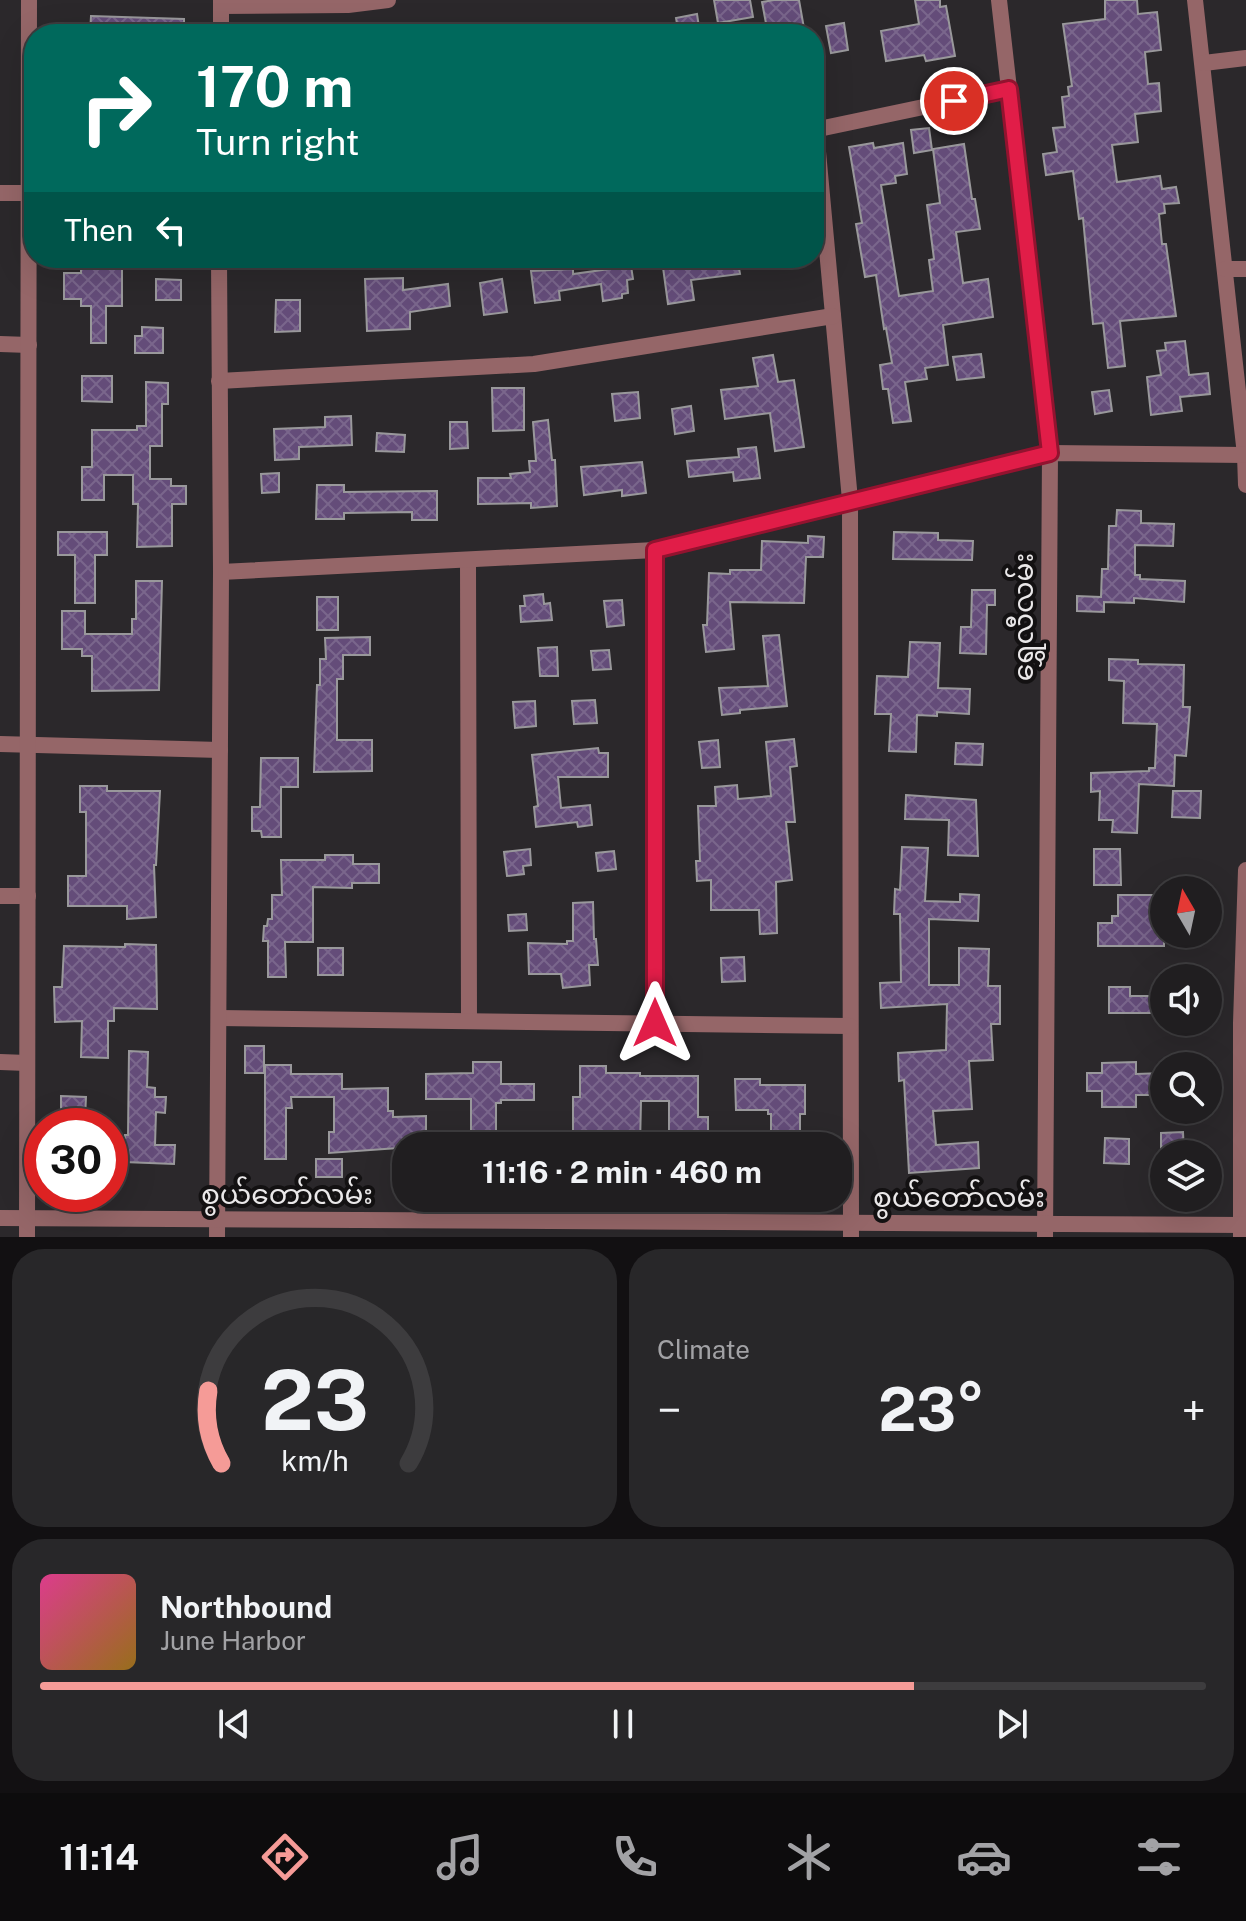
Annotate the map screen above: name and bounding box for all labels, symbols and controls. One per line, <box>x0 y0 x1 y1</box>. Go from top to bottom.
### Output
text: 170 m <box>196 54 353 120</box>
icon: right <box>64 56 168 160</box>
pin <box>920 67 988 135</box>
icon: arrive <box>932 79 976 123</box>
text: Turn right <box>196 121 359 163</box>
icon: left <box>149 208 193 252</box>
text: Then <box>64 212 133 248</box>
street label: ရွှေလီလမ်း <box>1005 553 1046 681</box>
north arrow <box>1150 876 1222 948</box>
map controls <box>1150 876 1222 1212</box>
button: sound <box>1150 964 1222 1036</box>
position arrow <box>613 981 697 1065</box>
button: search <box>1150 1052 1222 1124</box>
speed limit sign: 30 <box>24 1108 128 1212</box>
button: layers <box>1150 1140 1222 1212</box>
text: 11:16 · 2 min · 460 m <box>482 1154 762 1190</box>
street label: စွယ်တော်လမ်း <box>201 1176 373 1216</box>
street label: စွယ်တော်လမ်း <box>873 1179 1045 1219</box>
text: Climate <box>657 1334 750 1365</box>
text: 23 <box>260 1351 369 1449</box>
text: 23° <box>878 1374 985 1445</box>
text: − <box>657 1384 681 1436</box>
text: + <box>1182 1384 1206 1436</box>
text: km/h <box>281 1444 348 1477</box>
text: Northbound <box>160 1589 332 1625</box>
text: June Harbor <box>160 1625 306 1656</box>
icon: previous <box>212 1702 256 1746</box>
icon: pause <box>601 1702 645 1746</box>
icon: next <box>990 1702 1034 1746</box>
icon: directions <box>257 1829 313 1885</box>
icon: music <box>432 1829 488 1885</box>
icon: phone <box>607 1829 663 1885</box>
icon: climate <box>781 1829 837 1885</box>
icon: car <box>956 1829 1012 1885</box>
icon: filters <box>1131 1829 1187 1885</box>
text: 11:14 <box>59 1836 139 1878</box>

